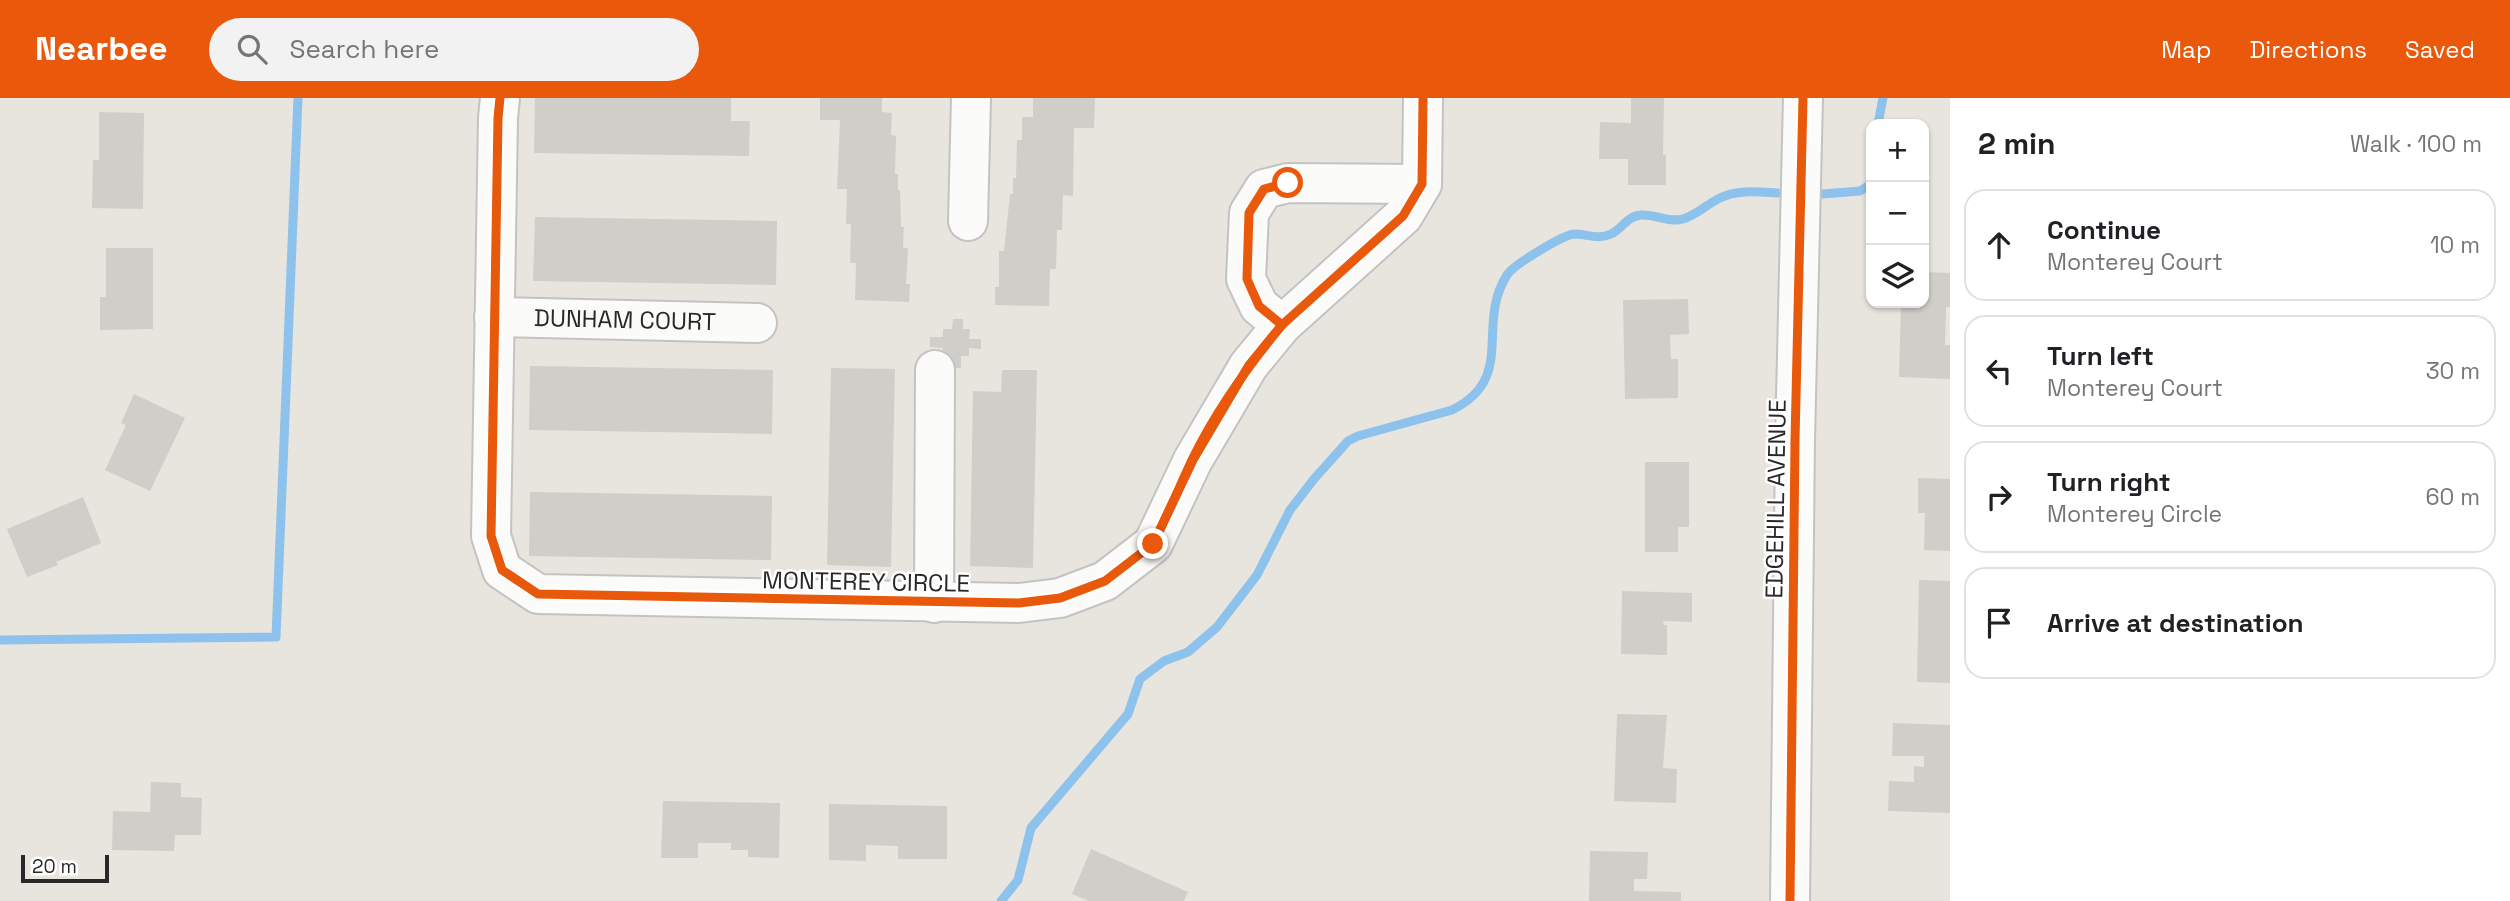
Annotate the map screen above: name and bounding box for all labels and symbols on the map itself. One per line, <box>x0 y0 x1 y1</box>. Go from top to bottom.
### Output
route start <box>1272 167 1303 198</box>
street label: DUNHAM COURT <box>534 302 716 337</box>
street label: EDGEHILL AVENUE <box>1758 399 1793 599</box>
route end <box>1137 528 1168 559</box>
street label: MONTEREY CIRCLE <box>762 564 970 599</box>
scale bar <box>21 852 108 884</box>

